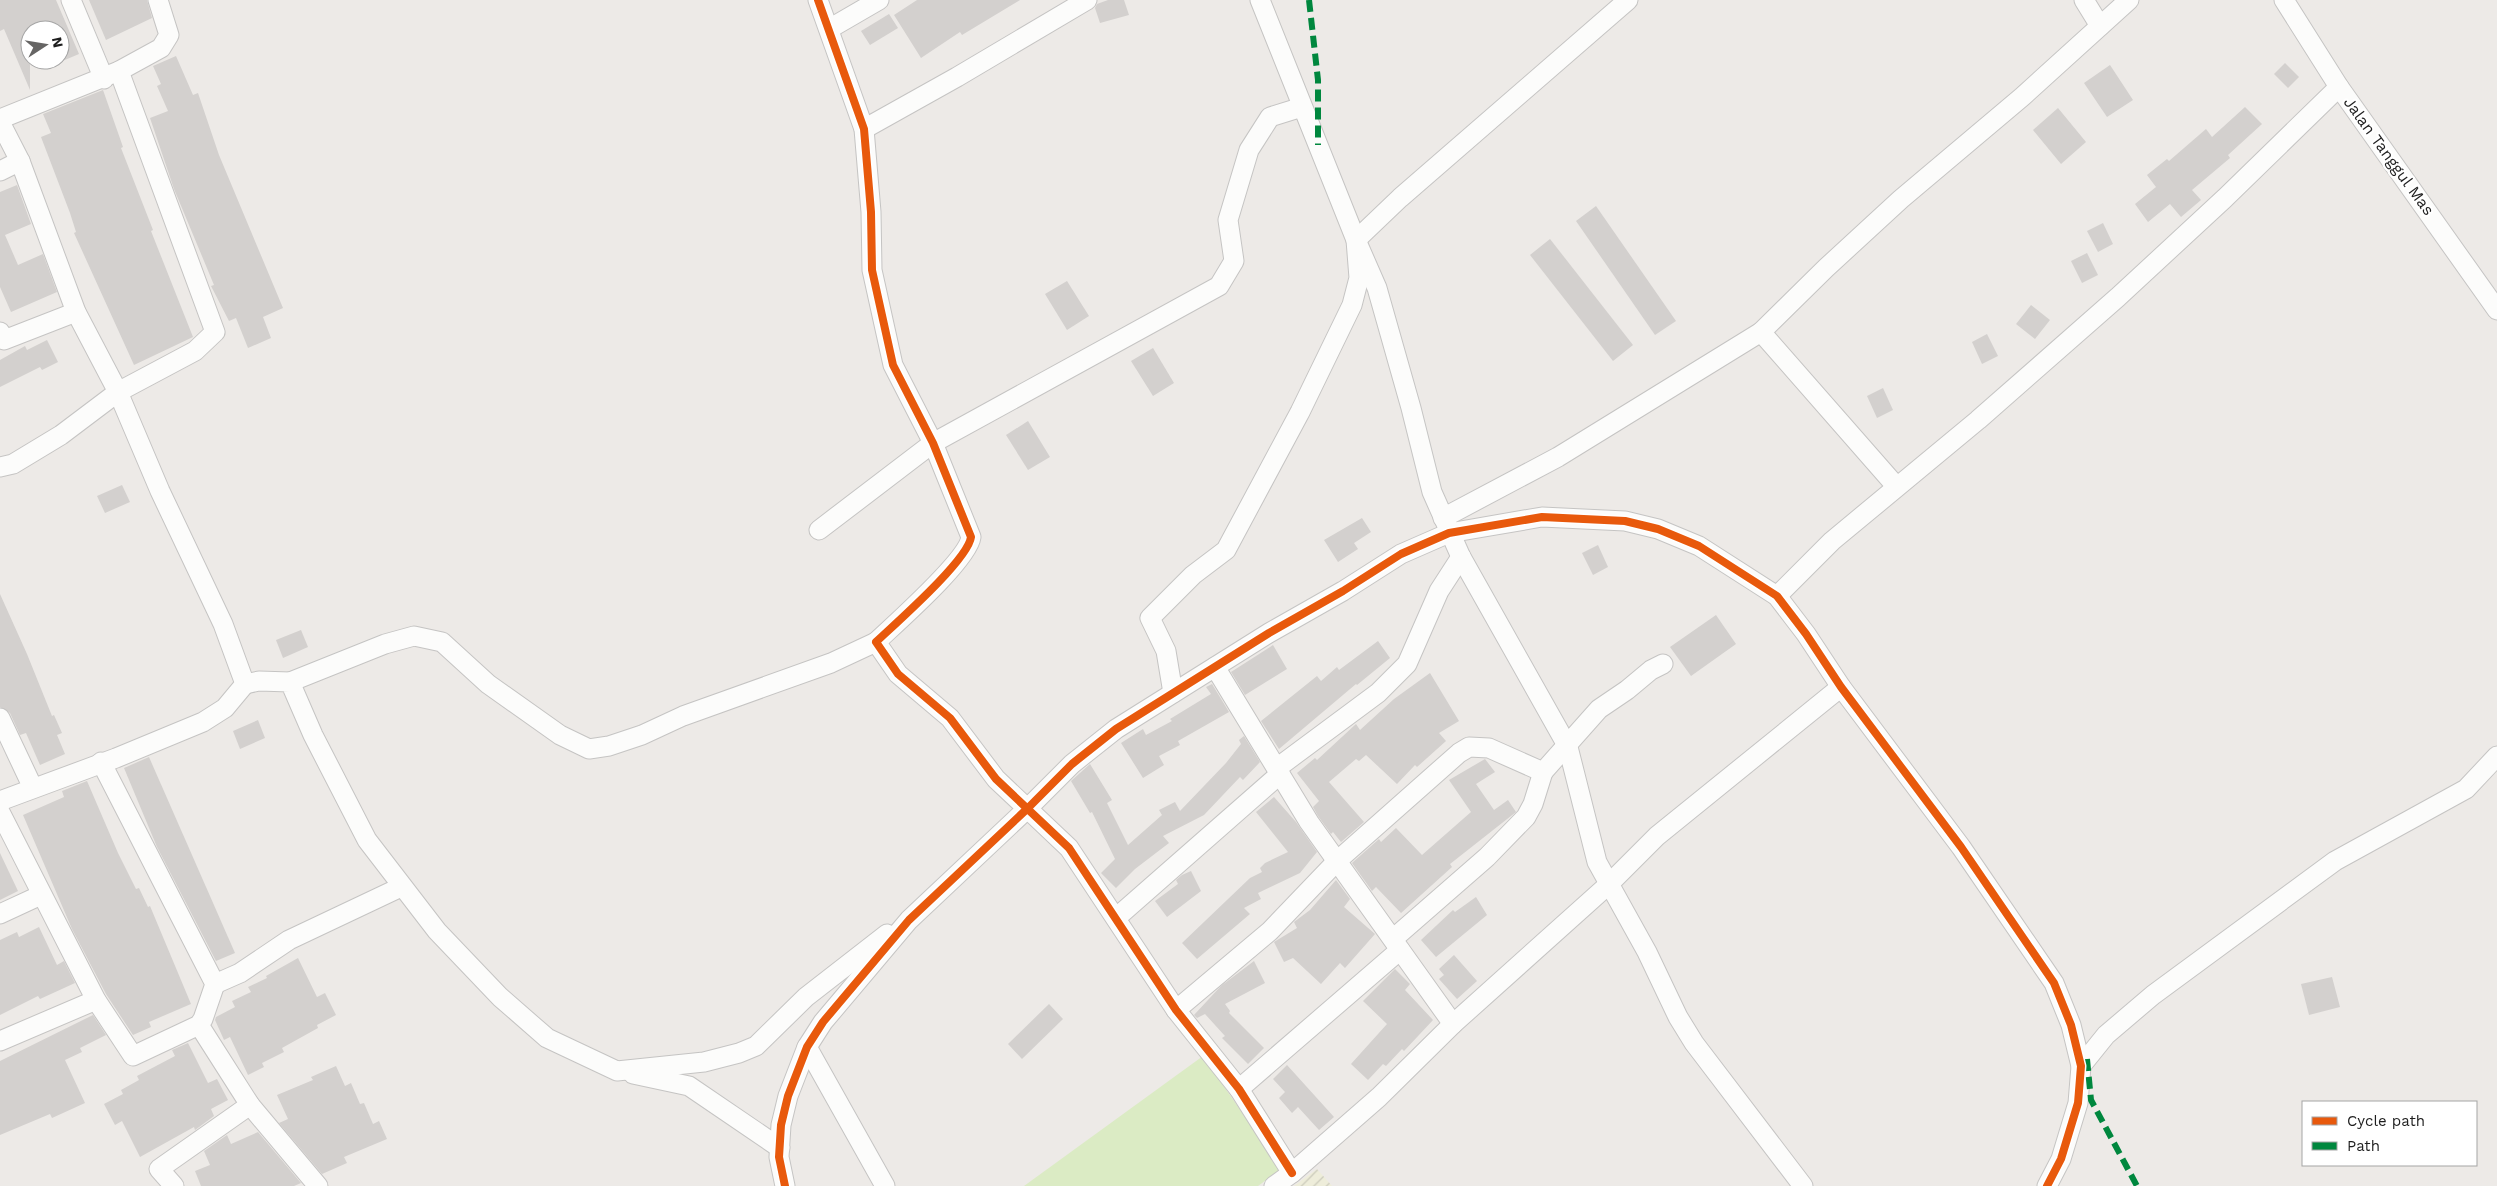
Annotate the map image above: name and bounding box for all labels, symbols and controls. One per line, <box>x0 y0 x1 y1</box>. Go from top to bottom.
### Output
north arrow <box>20 20 70 70</box>
text: N <box>49 36 67 49</box>
street label: Jalan Tanggul Mas <box>2340 93 2438 219</box>
legend <box>2302 1101 2477 1166</box>
text: Cycle path <box>2347 1112 2425 1130</box>
text: Path <box>2347 1137 2380 1155</box>

